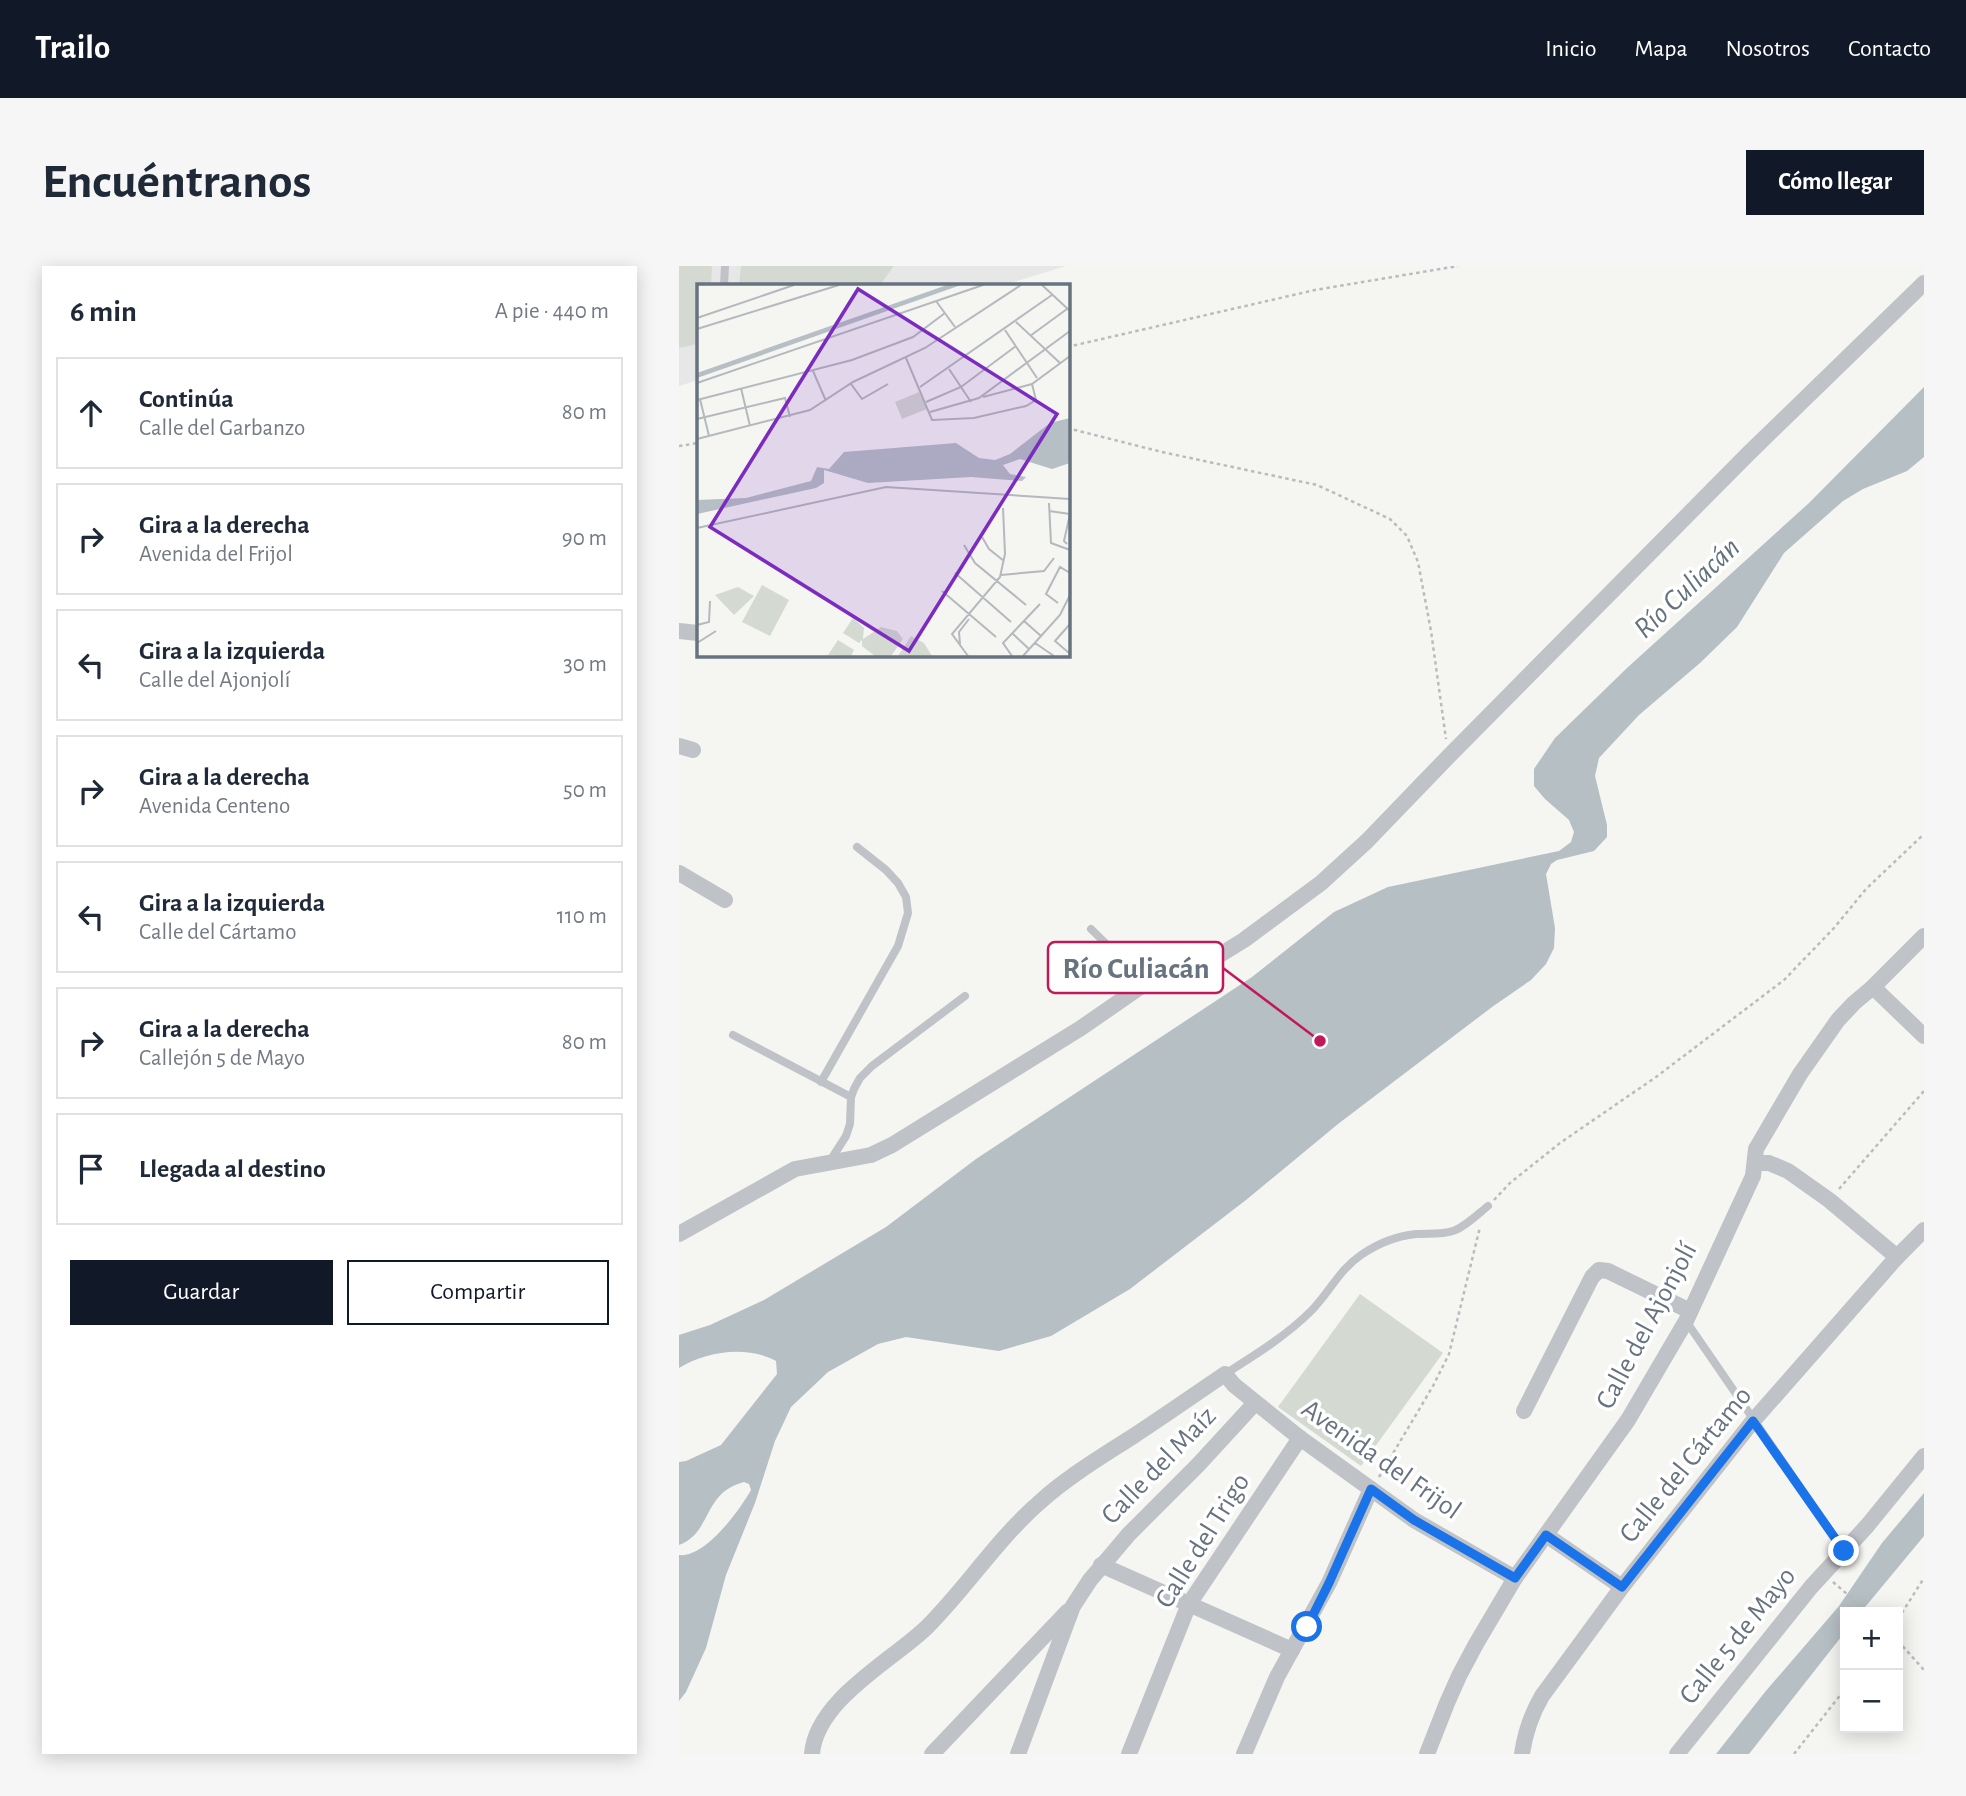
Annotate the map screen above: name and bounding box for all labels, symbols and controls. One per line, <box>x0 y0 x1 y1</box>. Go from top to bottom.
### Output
text: Trailo <box>35 32 110 65</box>
text: Inicio <box>1545 37 1596 61</box>
text: Mapa <box>1634 37 1688 61</box>
text: Nosotros <box>1726 37 1810 61</box>
text: Contacto <box>1848 37 1931 61</box>
button: Cómo llegar <box>1746 150 1924 215</box>
text: Encuéntranos <box>42 158 311 207</box>
inset map <box>697 284 1069 656</box>
text: 6 min <box>70 297 137 327</box>
text: A pie · 440 m <box>495 300 609 323</box>
text: Continúa <box>139 386 234 412</box>
icon: ahead <box>72 394 110 432</box>
text: 80 m <box>562 401 607 424</box>
text: Calle del Garbanzo <box>139 417 305 440</box>
text: Gira a la derecha <box>139 512 310 538</box>
icon: right <box>72 520 110 558</box>
text: 90 m <box>562 527 607 550</box>
water label: Río Culiacán <box>1628 532 1746 644</box>
text: Avenida del Frijol <box>139 543 293 566</box>
text: Gira a la izquierda <box>139 638 325 664</box>
icon: left <box>72 646 110 684</box>
text: 30 m <box>563 653 607 676</box>
text: Calle del Ajonjolí <box>139 669 290 692</box>
text: Gira a la derecha <box>139 764 310 790</box>
icon: right <box>72 772 110 810</box>
text: 50 m <box>563 779 607 802</box>
text: Avenida Centeno <box>139 795 290 818</box>
text: Gira a la izquierda <box>139 890 325 916</box>
icon: left <box>72 898 110 936</box>
text: 110 m <box>557 905 607 928</box>
text: Calle del Cártamo <box>139 921 297 944</box>
callout: Río Culiacán <box>1048 942 1223 993</box>
text: Río Culiacán <box>1062 954 1210 984</box>
text: Gira a la derecha <box>139 1016 310 1042</box>
icon: right <box>72 1024 110 1062</box>
text: 80 m <box>562 1031 607 1054</box>
text: Callejón 5 de Mayo <box>139 1047 305 1070</box>
icon: arrive <box>72 1150 110 1188</box>
text: Llegada al destino <box>139 1156 326 1182</box>
street label: Calle del Ajonjolí <box>1591 1238 1703 1414</box>
button: Guardar <box>70 1260 333 1325</box>
button: Compartir <box>347 1260 609 1325</box>
street label: Calle del Cártamo <box>1615 1382 1757 1548</box>
street label: Avenida del Frijol <box>1296 1395 1466 1525</box>
street label: Calle del Maíz <box>1097 1402 1221 1530</box>
street label: Calle del Trigo <box>1151 1469 1255 1613</box>
route end <box>1828 1535 1859 1566</box>
street label: Calle 5 de Mayo <box>1675 1562 1801 1710</box>
map controls <box>1840 1607 1903 1733</box>
button: + <box>1840 1607 1903 1670</box>
route start <box>1291 1611 1322 1642</box>
button: − <box>1840 1670 1903 1733</box>

